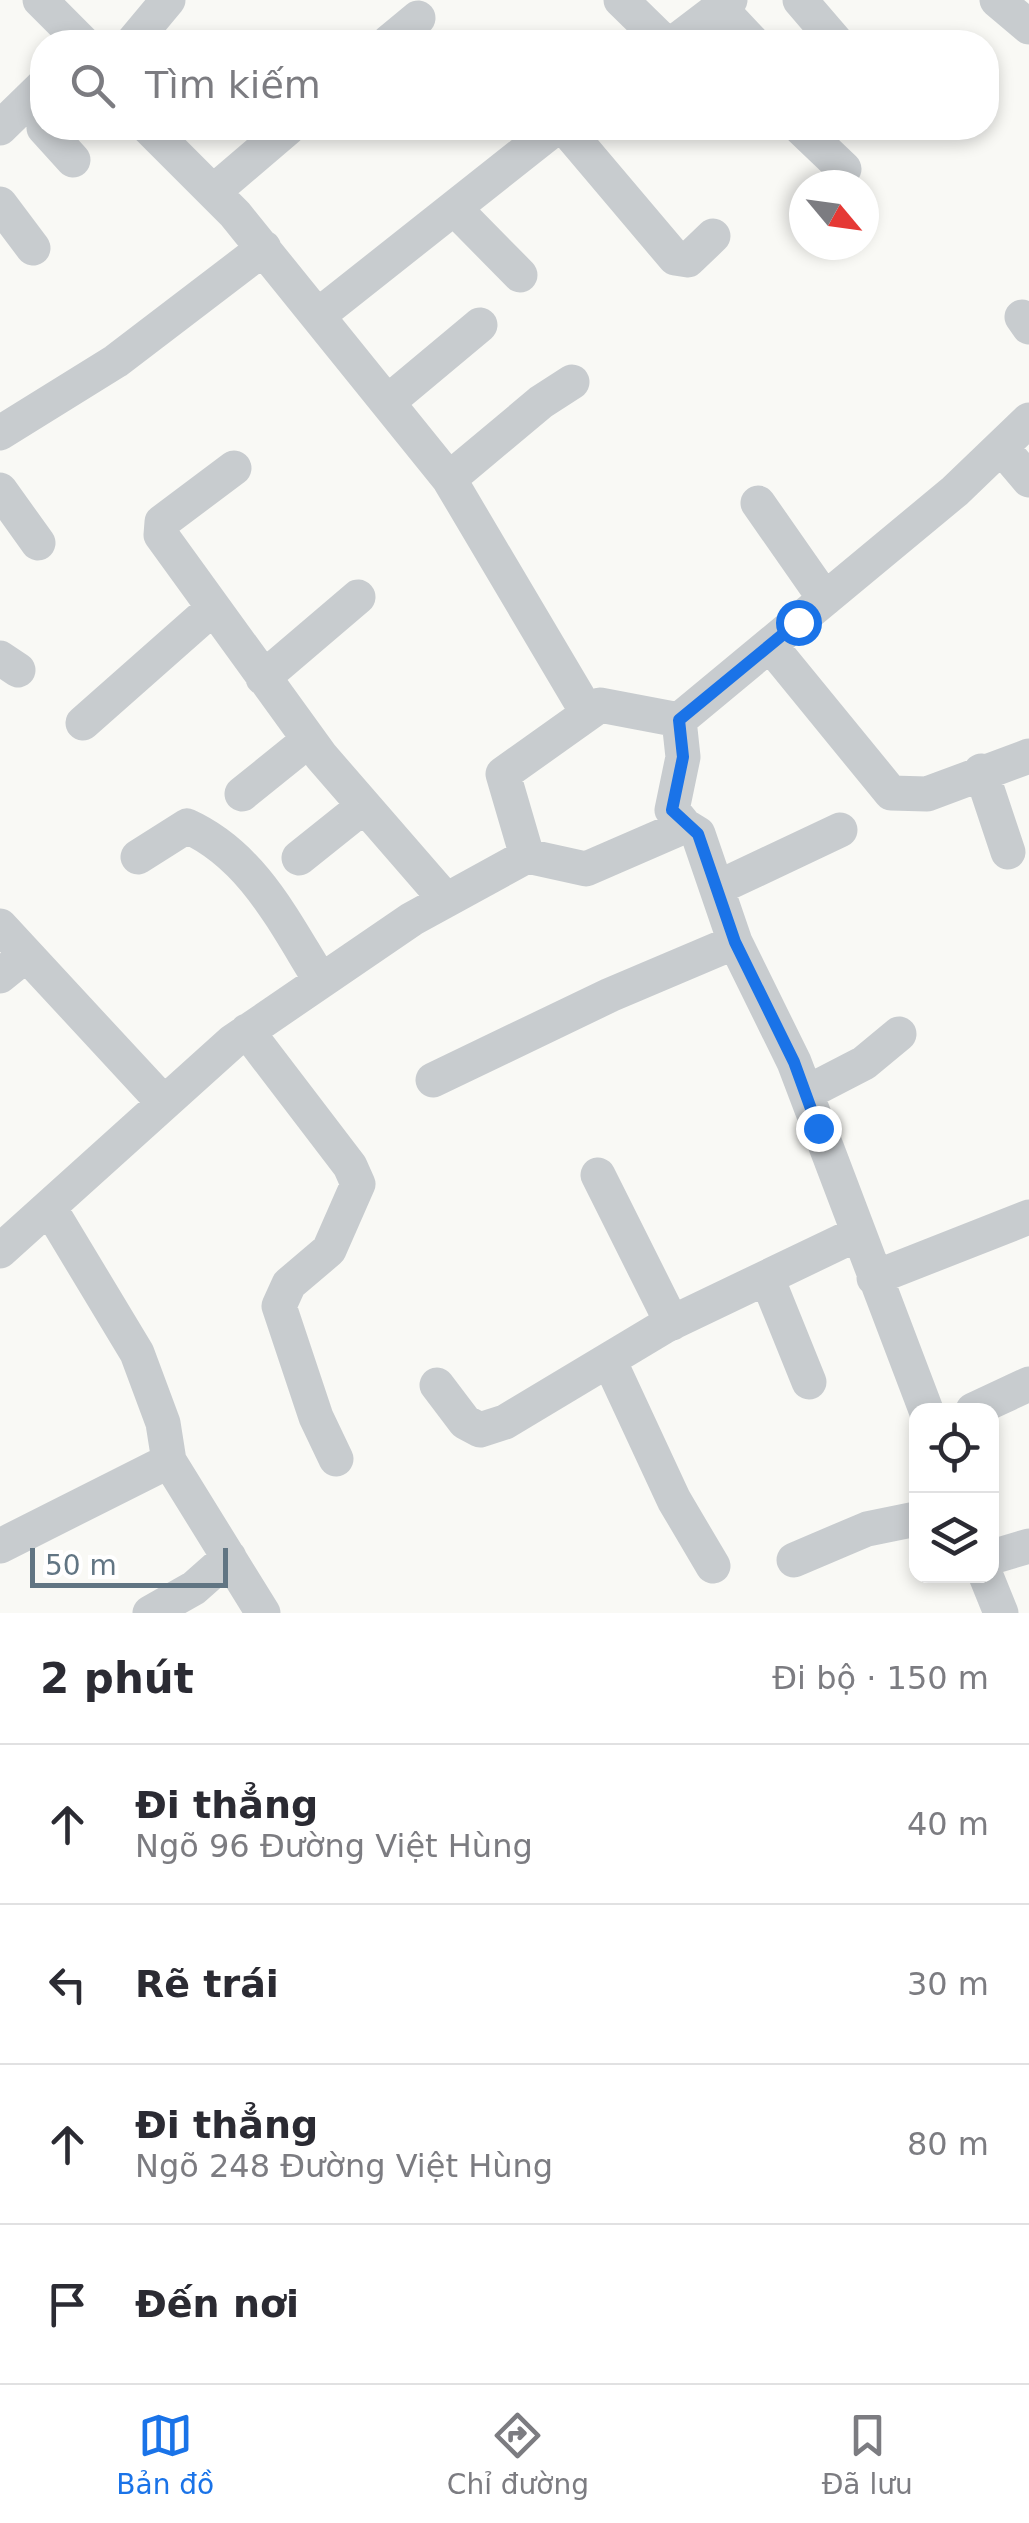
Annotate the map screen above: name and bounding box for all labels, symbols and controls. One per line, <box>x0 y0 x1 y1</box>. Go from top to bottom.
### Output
search box <box>30 30 999 140</box>
icon: search <box>65 58 120 113</box>
text: Tìm kiếm <box>145 63 321 107</box>
north arrow <box>789 170 879 260</box>
route start <box>776 600 822 646</box>
route end <box>796 1106 842 1152</box>
map controls <box>909 1403 999 1583</box>
button: locate <box>909 1403 999 1493</box>
button: layers <box>909 1493 999 1583</box>
scale bar <box>30 1543 228 1588</box>
text: 50 m <box>45 1549 117 1582</box>
text: 2 phút <box>40 1654 194 1703</box>
text: Đi bộ · 150 m <box>772 1659 989 1697</box>
text: Đi thẳng <box>135 1783 318 1827</box>
icon: ahead <box>40 1797 95 1852</box>
text: 40 m <box>907 1805 989 1843</box>
text: Ngõ 96 Đường Việt Hùng <box>135 1827 533 1865</box>
icon: left <box>40 1957 95 2012</box>
text: Rẽ trái <box>135 1962 279 2006</box>
text: 30 m <box>907 1965 989 2003</box>
text: Đi thẳng <box>135 2103 318 2147</box>
icon: ahead <box>40 2117 95 2172</box>
text: 80 m <box>907 2125 989 2163</box>
text: Ngõ 248 Đường Việt Hùng <box>135 2147 553 2185</box>
icon: arrive <box>40 2277 95 2332</box>
text: Đến nơi <box>135 2282 299 2326</box>
tab: Bản đồ <box>116 2408 214 2501</box>
tab: Chỉ đường <box>447 2408 589 2501</box>
tab: Đã lưu <box>822 2408 913 2501</box>

